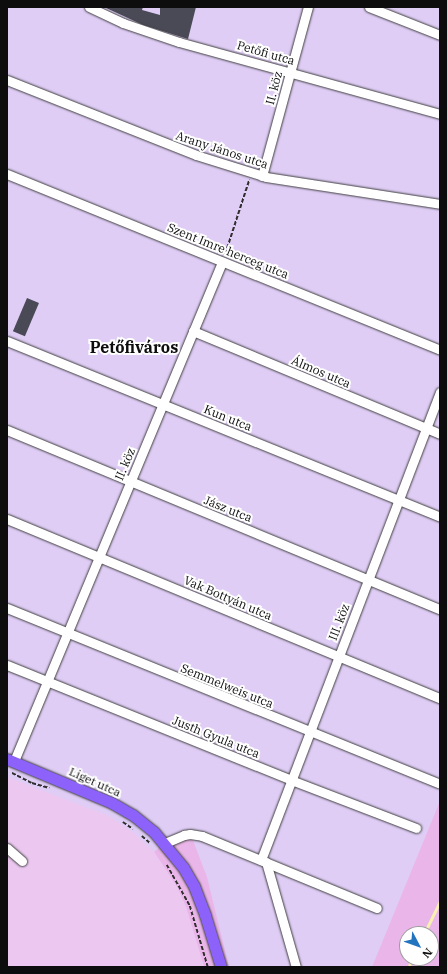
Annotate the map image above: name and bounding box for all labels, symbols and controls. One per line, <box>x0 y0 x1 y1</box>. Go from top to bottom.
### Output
street label: Petőfi utca <box>235 38 297 68</box>
street label: II. köz <box>263 70 285 106</box>
street label: Arany János utca <box>174 128 270 172</box>
street label: Szent Imre herceg utca <box>165 220 291 282</box>
district label: Petőfiváros <box>90 337 178 357</box>
street label: Álmos utca <box>289 353 353 391</box>
street label: Kun utca <box>202 402 254 434</box>
street label: II. köz <box>112 446 138 482</box>
street label: Jász utca <box>202 493 254 525</box>
street label: Vak Bottyán utca <box>182 573 274 623</box>
street label: III. köz <box>325 602 353 642</box>
street label: Semmelweis utca <box>178 661 276 711</box>
street label: Justh Gyula utca <box>170 713 262 761</box>
street label: Liget utca <box>67 764 123 800</box>
north arrow <box>399 926 439 966</box>
text: N <box>419 945 435 961</box>

